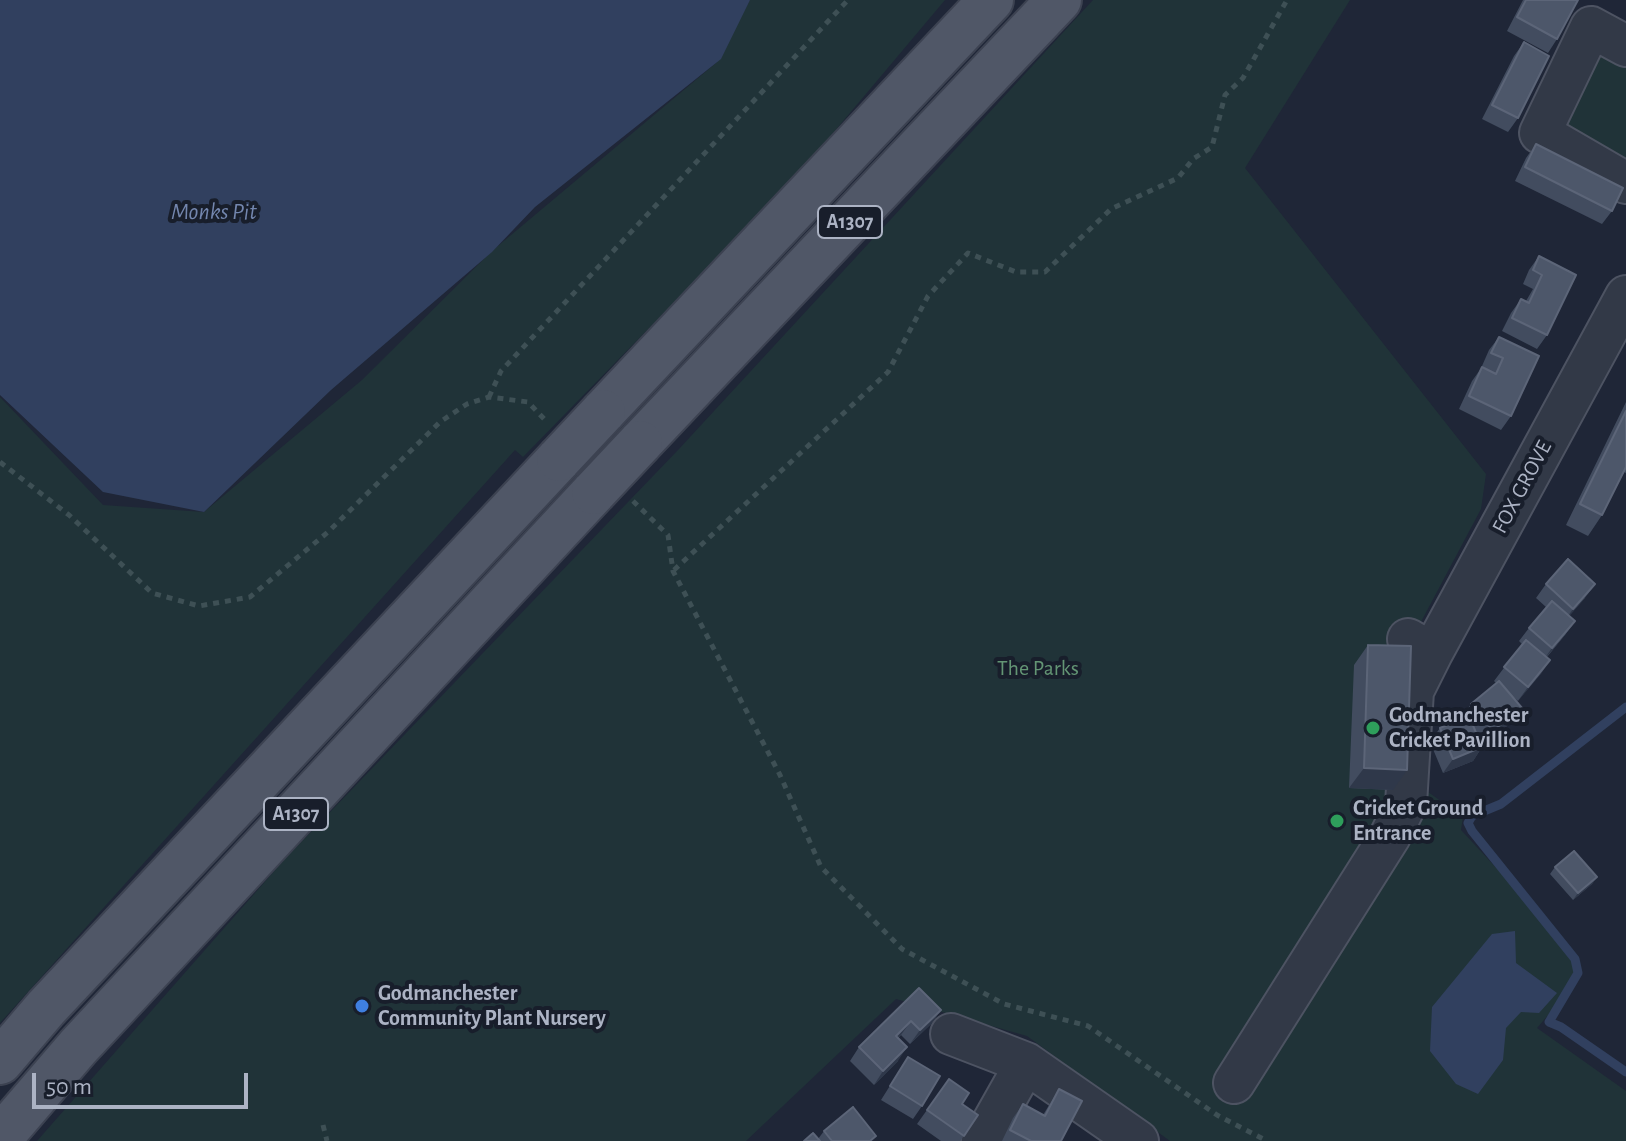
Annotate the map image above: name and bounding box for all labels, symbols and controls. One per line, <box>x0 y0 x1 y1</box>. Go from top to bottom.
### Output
water label: Monks Pit <box>171 198 257 226</box>
road number: A1307 <box>818 206 882 238</box>
street label: FOX GROVE <box>1487 436 1557 538</box>
park label: The Parks <box>997 655 1079 681</box>
place label: Godmanchester Cricket Pavillion <box>1389 702 1531 754</box>
marker: Godmanchester Cricket Pavillion <box>1364 719 1382 737</box>
place label: Cricket Ground Entrance <box>1353 795 1483 846</box>
road number: A1307 <box>264 798 328 830</box>
marker: Cricket Ground Entrance <box>1328 812 1346 830</box>
place label: Godmanchester Community Plant Nursery <box>378 980 606 1032</box>
marker: Godmanchester Community Plant Nursery <box>353 997 371 1015</box>
scale bar <box>36 1057 252 1107</box>
text: 50 m <box>46 1075 92 1099</box>

